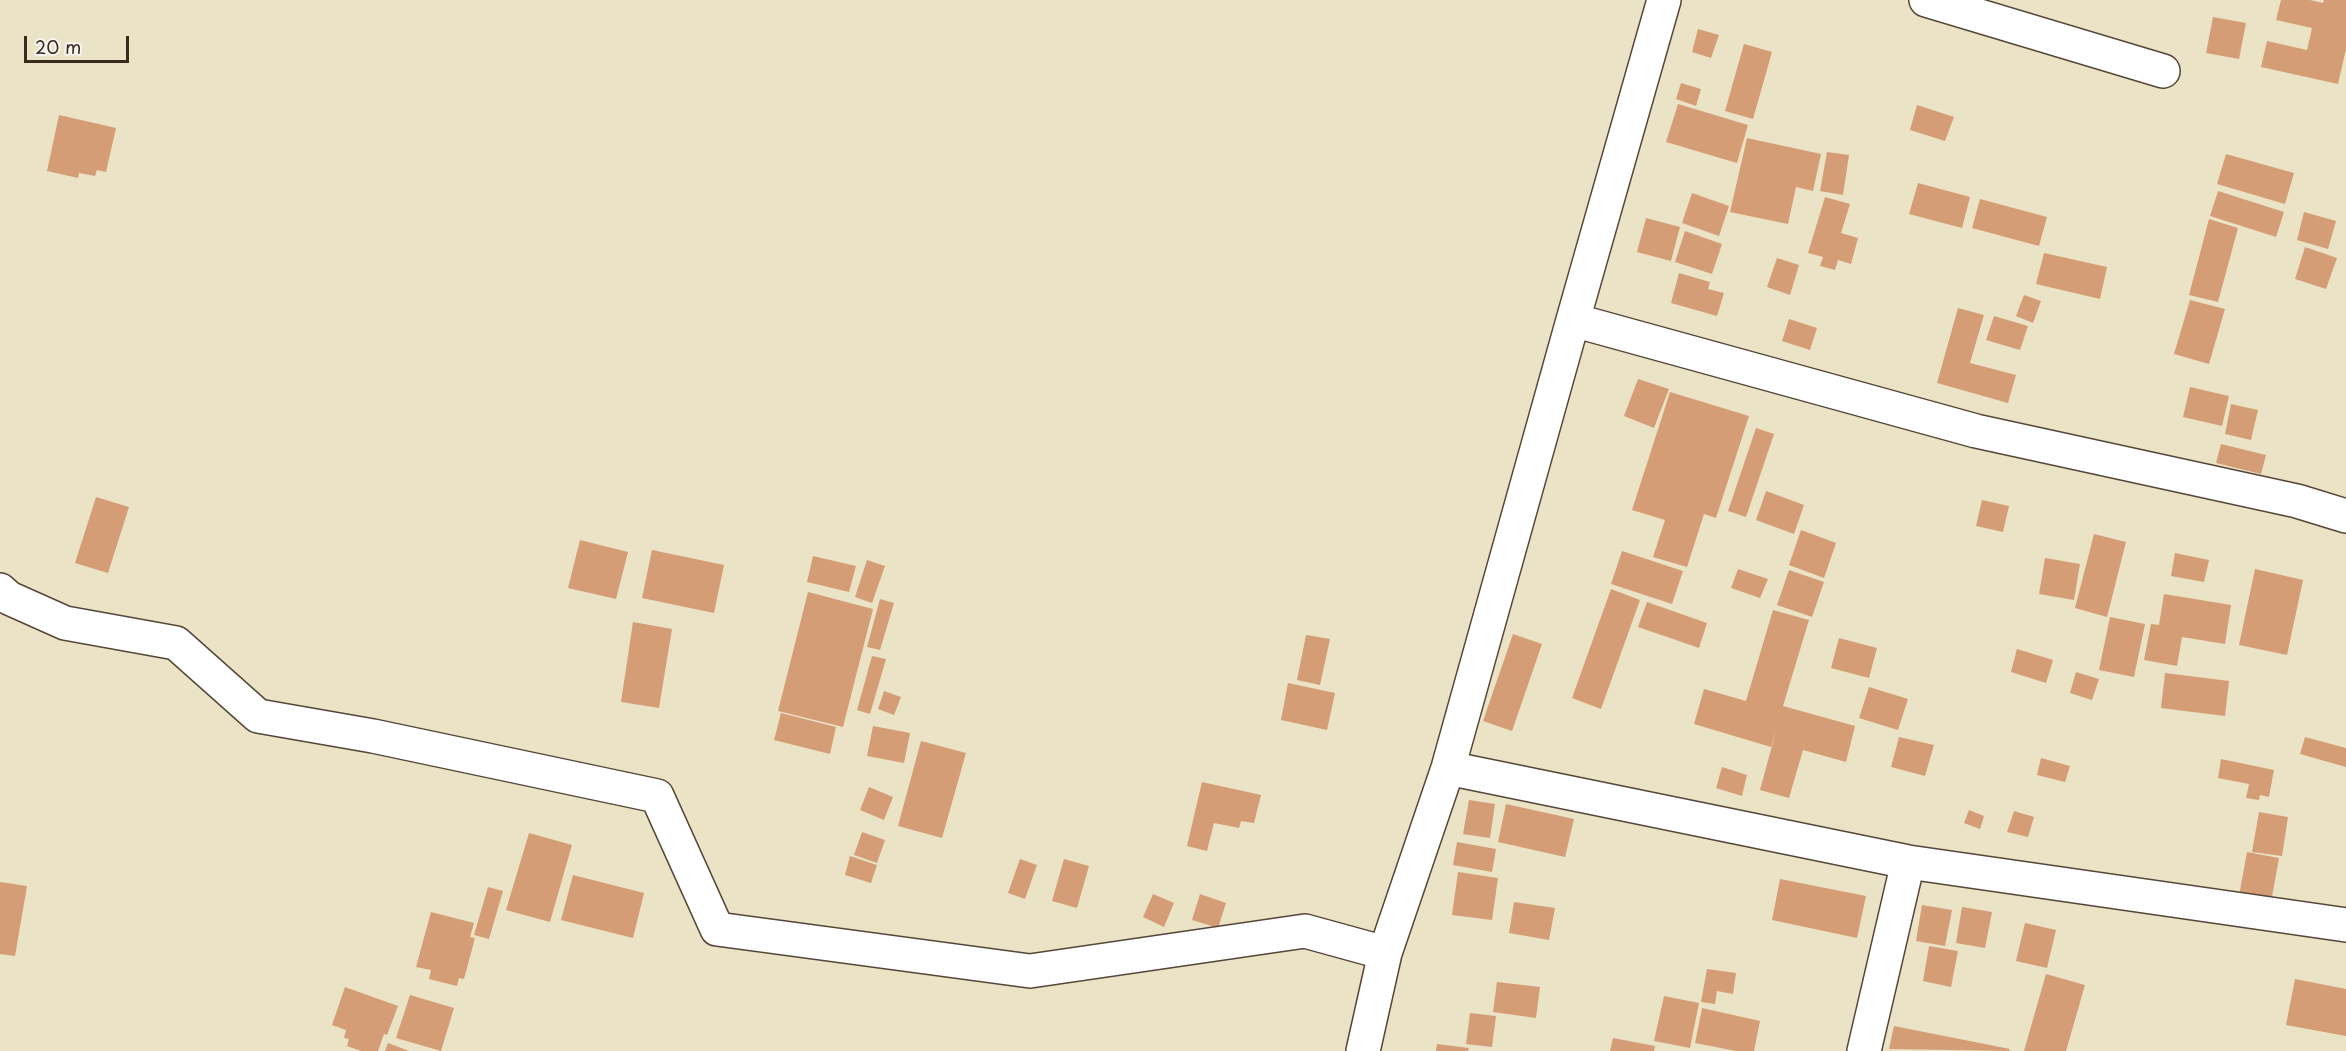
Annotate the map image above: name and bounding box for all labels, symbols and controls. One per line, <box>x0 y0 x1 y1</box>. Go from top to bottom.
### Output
scale bar <box>27 24 132 62</box>
text: 20 m <box>35 33 81 60</box>

